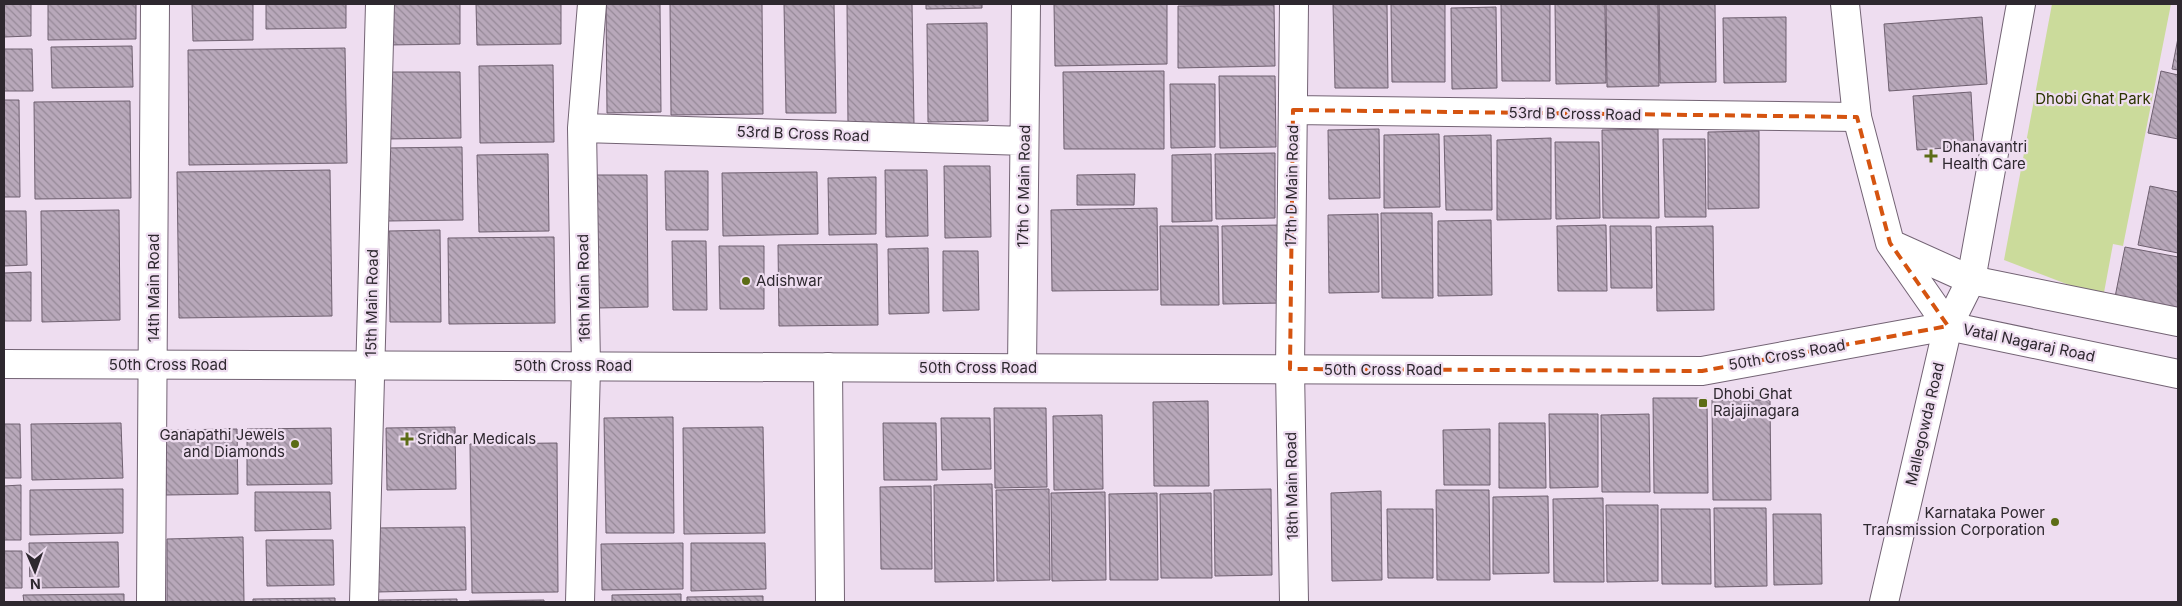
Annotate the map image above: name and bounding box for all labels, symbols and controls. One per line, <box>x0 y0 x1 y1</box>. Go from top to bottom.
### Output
park label: Dhobi Ghat Park <box>2035 89 2151 108</box>
street label: 53rd B Cross Road <box>1508 103 1642 124</box>
street label: 53rd B Cross Road <box>736 122 870 145</box>
street label: 17th C Main Road <box>1013 125 1034 247</box>
street label: 17th D Main Road <box>1281 125 1302 247</box>
place label: Dhanavantri Health Care <box>1942 137 2027 173</box>
marker: Dhanavantri Health Care <box>1924 149 1938 163</box>
street label: 14th Main Road <box>144 234 163 342</box>
street label: 16th Main Road <box>573 234 594 342</box>
street label: 15th Main Road <box>361 249 382 357</box>
place label: Adishwar <box>756 271 823 290</box>
marker: Adishwar <box>740 275 752 287</box>
street label: Vatal Nagaraj Road <box>1961 319 2097 366</box>
street label: 50th Cross Road <box>1727 335 1847 374</box>
street label: 50th Cross Road <box>109 355 227 374</box>
street label: 50th Cross Road <box>514 356 632 375</box>
street label: 50th Cross Road <box>919 358 1037 377</box>
street label: 50th Cross Road <box>1324 360 1442 379</box>
street label: Mallegowda Road <box>1901 360 1948 487</box>
place label: Dhobi Ghat Rajajinagara <box>1713 384 1799 420</box>
marker: Dhobi Ghat Rajajinagara <box>1697 397 1709 409</box>
place label: Ganapathi Jewels and Diamonds <box>159 425 285 461</box>
place label: Sridhar Medicals <box>417 429 536 448</box>
street label: 18th Main Road <box>1281 432 1302 540</box>
marker: Sridhar Medicals <box>401 433 413 445</box>
marker: Ganapathi Jewels and Diamonds <box>289 438 301 450</box>
place label: Karnataka Power Transmission Corporation <box>1863 503 2045 539</box>
marker: Karnataka Power Transmission Corporation <box>2049 516 2061 528</box>
north arrow <box>10 546 60 596</box>
text: N <box>30 576 41 593</box>

